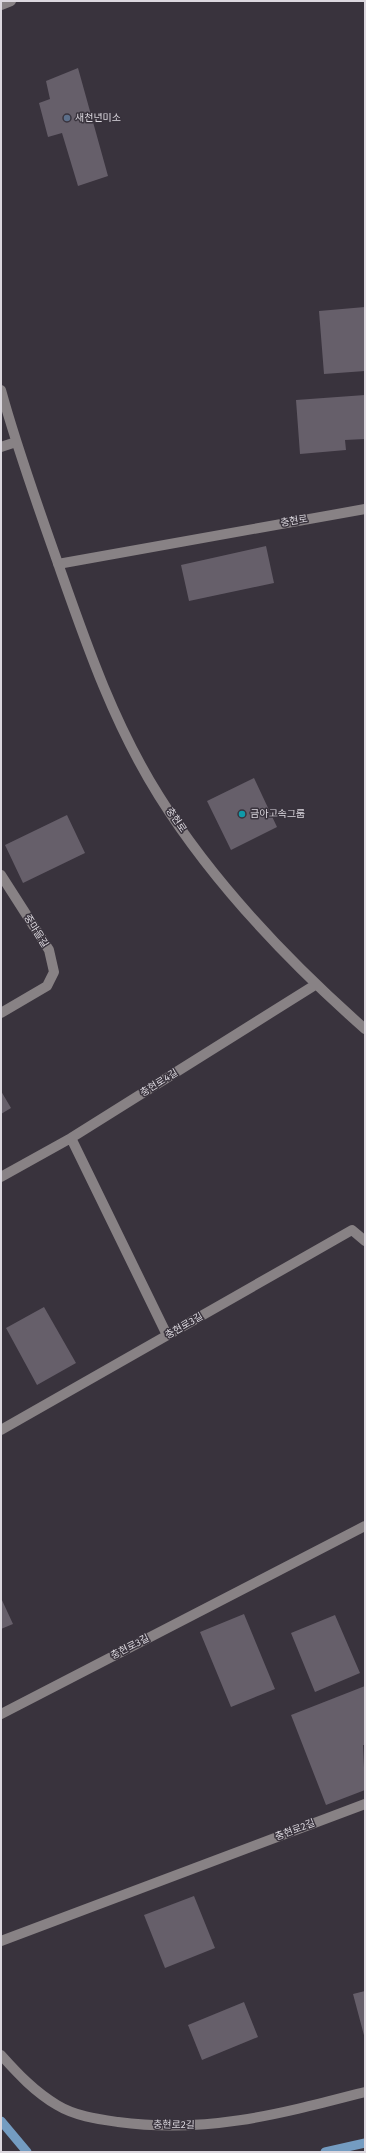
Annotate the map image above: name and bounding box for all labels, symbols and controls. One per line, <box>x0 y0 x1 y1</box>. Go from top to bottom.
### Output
place label: 새천년미소 <box>75 112 121 124</box>
marker: 새천년미소 <box>62 113 72 123</box>
street label: 충현로 <box>279 513 309 529</box>
street label: 충현로 <box>163 805 189 835</box>
place label: 금아고속그룹 <box>250 808 305 820</box>
marker: 금아고속그룹 <box>237 809 247 819</box>
street label: 중마을길 <box>21 912 51 950</box>
street label: 충현로4길 <box>138 1067 180 1099</box>
street label: 충현로3길 <box>163 1310 205 1342</box>
street label: 충현로3길 <box>109 1632 151 1662</box>
street label: 충현로2길 <box>273 1817 317 1843</box>
street label: 충현로2길 <box>153 2119 195 2131</box>

